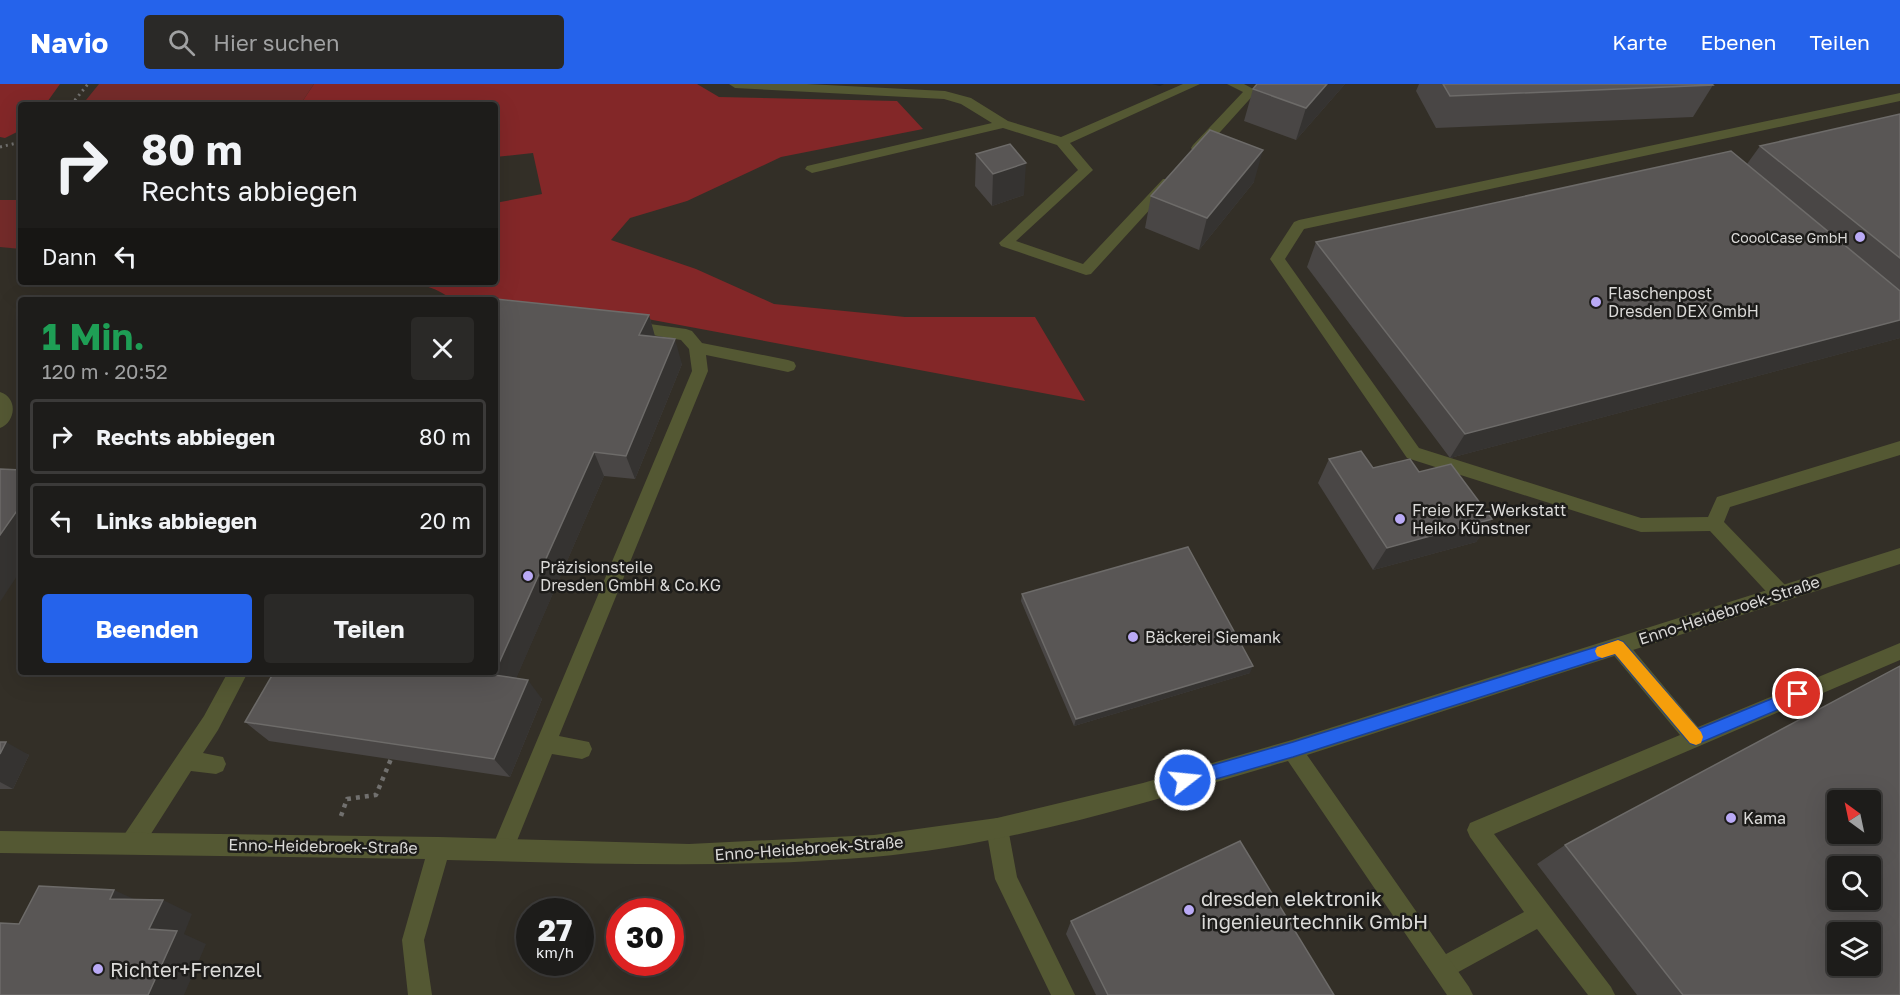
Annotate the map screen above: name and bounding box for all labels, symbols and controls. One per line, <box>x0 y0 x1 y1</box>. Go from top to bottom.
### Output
search box <box>144 15 564 69</box>
text: Navio <box>30 26 108 59</box>
icon: search <box>165 26 198 59</box>
text: Hier suchen <box>213 29 340 56</box>
text: Karte <box>1612 29 1668 55</box>
text: Ebenen <box>1701 29 1776 55</box>
text: Teilen <box>1809 29 1870 55</box>
text: 80 m <box>141 124 242 174</box>
icon: right <box>42 126 120 204</box>
text: Rechts abbiegen <box>141 175 358 207</box>
place label: CooolCase GmbH <box>1731 229 1848 246</box>
marker: CooolCase GmbH <box>1853 230 1867 244</box>
icon: left <box>109 240 142 273</box>
text: Dann <box>42 243 97 270</box>
place label: Flaschenpost Dresden DEX GmbH <box>1608 283 1759 321</box>
marker: Flaschenpost Dresden DEX GmbH <box>1589 295 1603 309</box>
text: 1 Min. <box>42 315 145 358</box>
button: close <box>411 317 474 380</box>
text: 120 m · 20:52 <box>42 359 168 383</box>
icon: right <box>45 420 78 453</box>
text: Rechts abbiegen <box>96 423 275 450</box>
text: 80 m <box>419 423 471 450</box>
place label: Freie KFZ-Werkstatt Heiko Künstner <box>1412 500 1566 538</box>
icon: left <box>45 504 78 537</box>
text: Links abbiegen <box>96 507 257 534</box>
text: 20 m <box>420 507 471 534</box>
marker: Freie KFZ-Werkstatt Heiko Künstner <box>1393 512 1407 526</box>
place label: Präzisionsteile Dresden GmbH & Co.KG <box>540 557 721 595</box>
marker: Präzisionsteile Dresden GmbH & Co.KG <box>521 569 535 583</box>
street label: Enno-Heidebroek-Straße <box>1636 571 1822 649</box>
button: Beenden <box>42 594 252 663</box>
button: Teilen <box>264 594 474 663</box>
place label: Bäckerei Siemank <box>1145 627 1281 647</box>
marker: Bäckerei Siemank <box>1126 630 1140 644</box>
pin <box>1772 668 1823 719</box>
icon: arrive <box>1781 677 1814 710</box>
position arrow <box>1153 748 1217 812</box>
north arrow <box>1827 790 1881 844</box>
map controls <box>1827 790 1881 976</box>
place label: Kama <box>1743 808 1786 828</box>
marker: Kama <box>1724 811 1738 825</box>
street label: Enno-Heidebroek-Straße <box>714 831 904 865</box>
street label: Enno-Heidebroek-Straße <box>228 834 418 858</box>
button: search <box>1827 856 1881 910</box>
place label: dresden elektronik ingenieurtechnik GmbH <box>1201 886 1428 933</box>
speed limit sign: 30 <box>606 898 684 976</box>
marker: dresden elektronik ingenieurtechnik GmbH <box>1182 903 1196 917</box>
text: 27 <box>538 912 572 948</box>
button: layers <box>1827 922 1881 976</box>
text: km/h <box>536 943 574 961</box>
place label: Richter+Frenzel <box>110 957 262 981</box>
marker: Richter+Frenzel <box>91 962 105 976</box>

